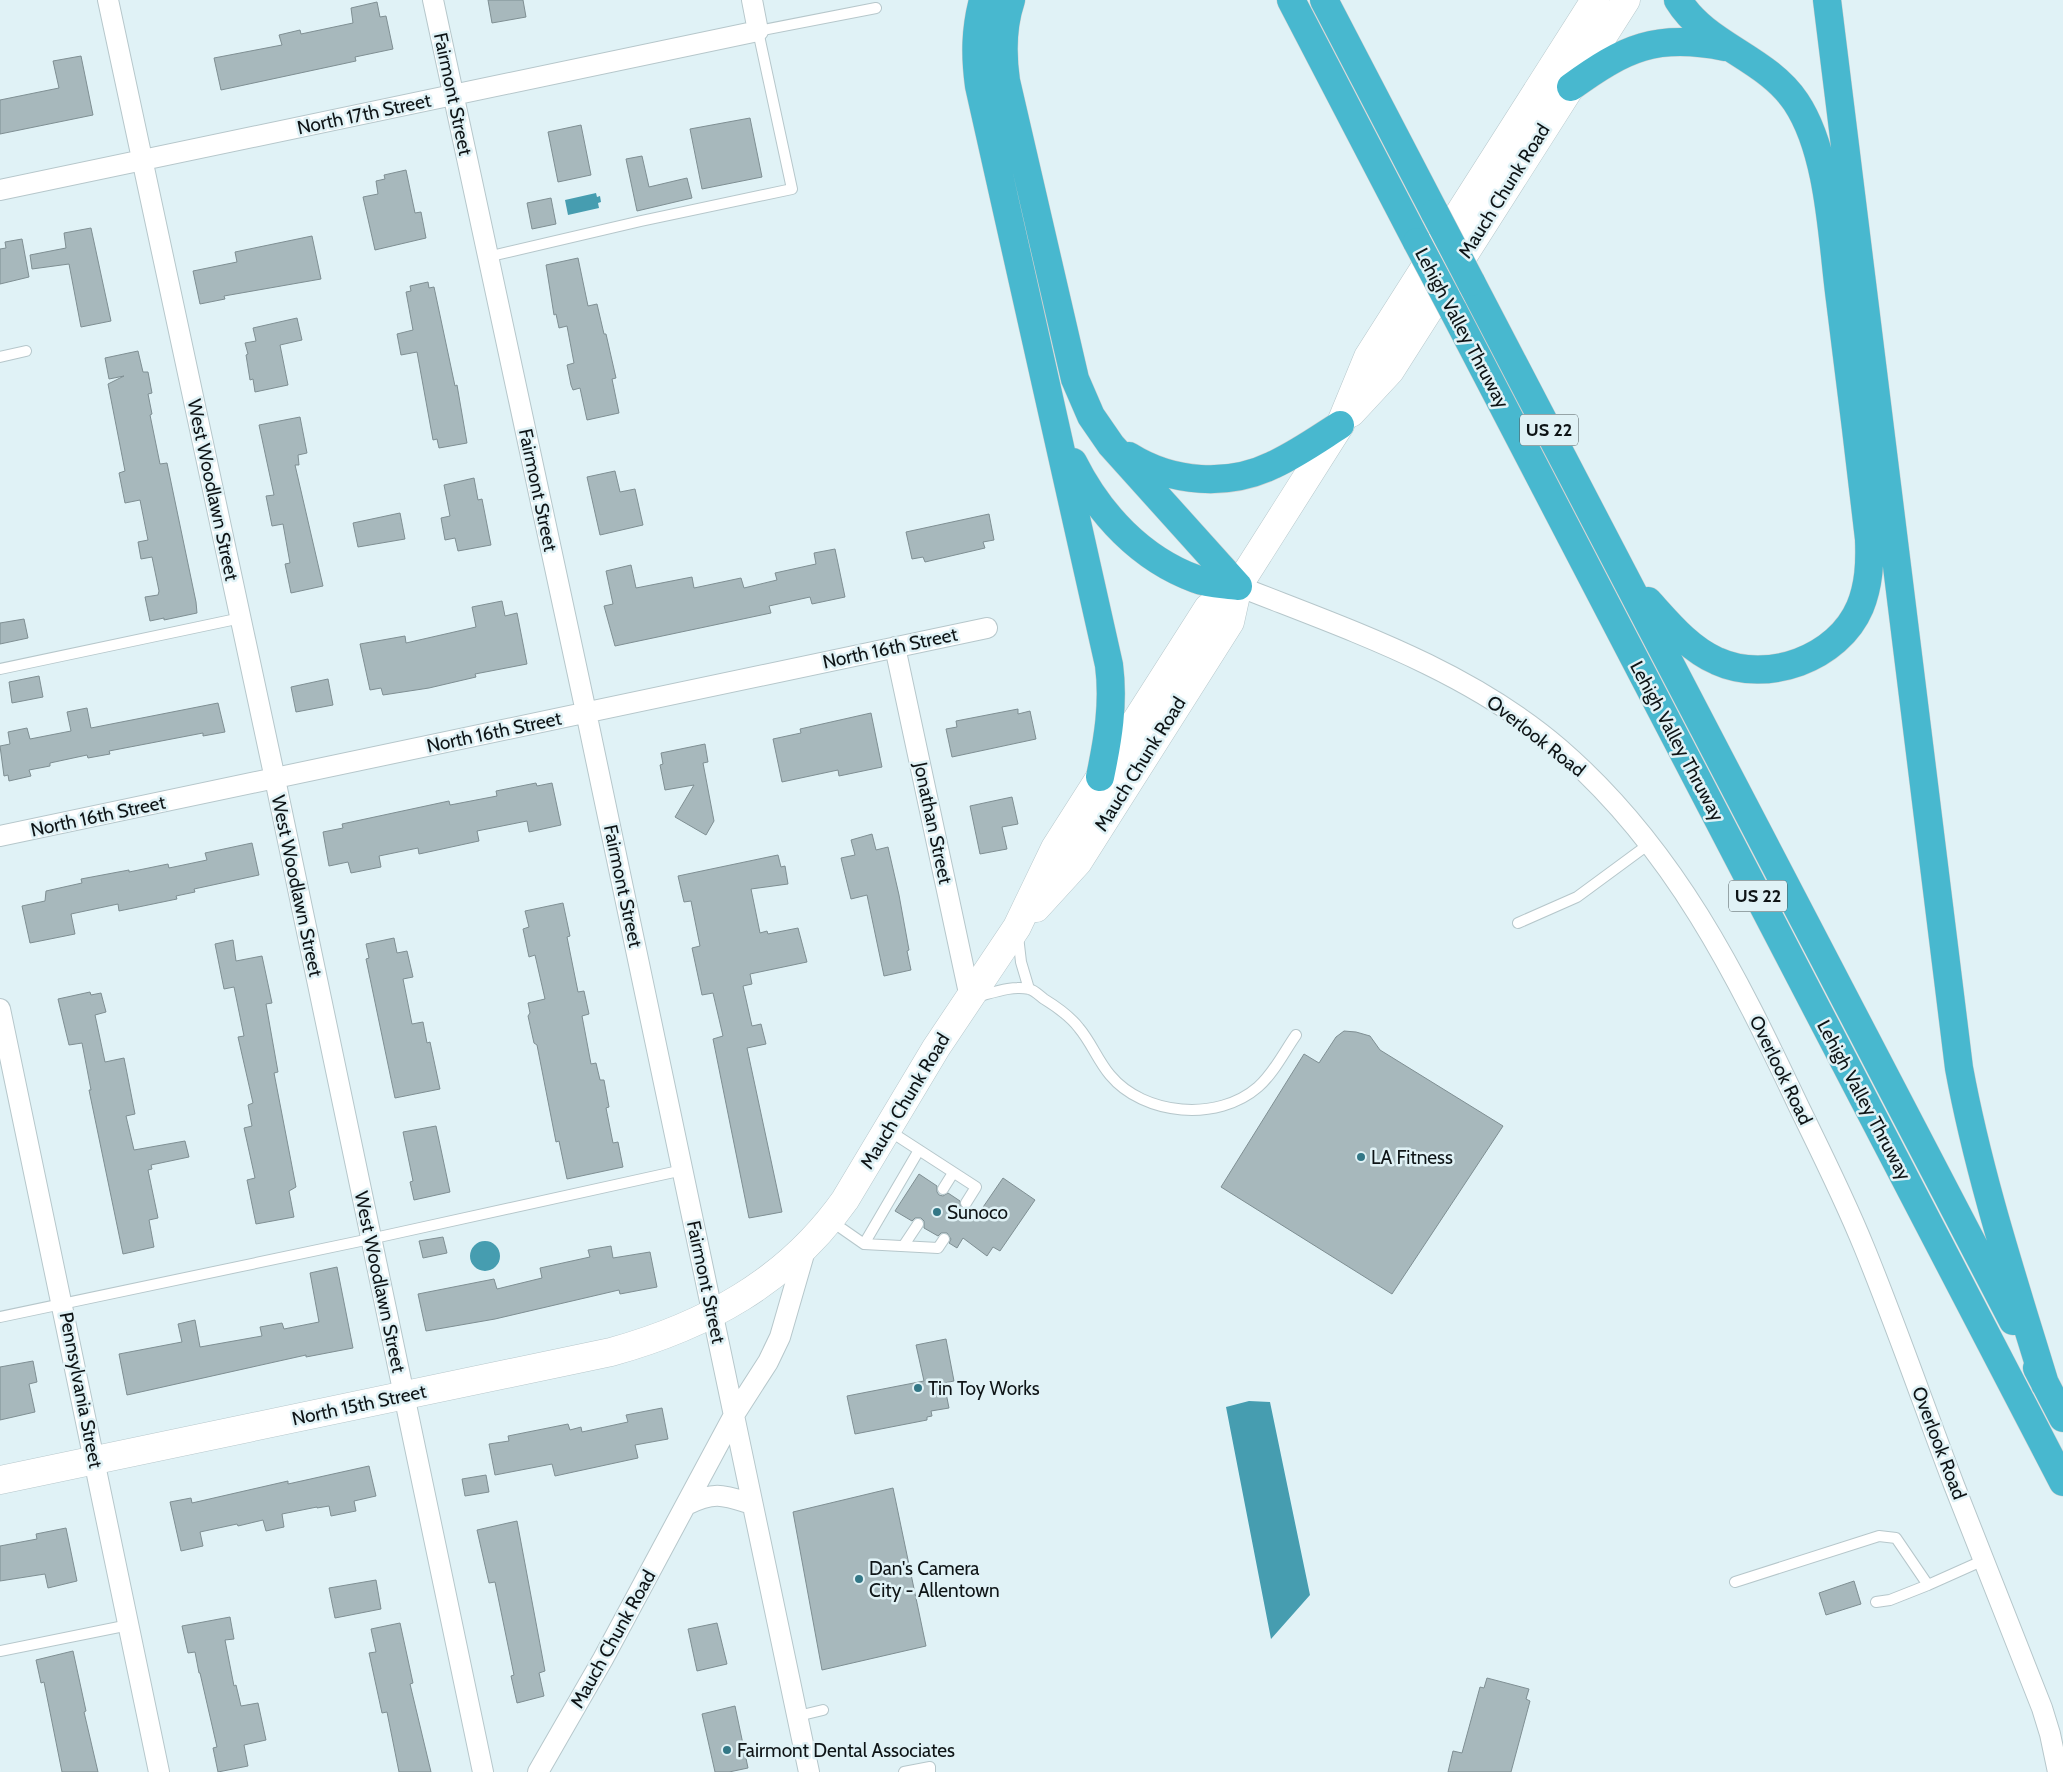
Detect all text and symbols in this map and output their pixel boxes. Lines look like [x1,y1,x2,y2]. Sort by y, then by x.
street label: Fairmont Street [429,30,477,158]
street label: North 17th Street [295,88,434,139]
street label: Mauch Chunk Road [1453,120,1555,262]
street label: Lehigh Valley Thruway [1410,244,1514,412]
street label: West Woodlawn Street [183,397,244,583]
road number: US 22 [1520,414,1578,446]
street label: Fairmont Street [514,426,562,554]
street label: North 16th Street [820,622,960,674]
street label: Lehigh Valley Thruway [1625,657,1729,825]
street label: Overlook Road [1482,690,1590,782]
street label: Mauch Chunk Road [1089,693,1191,835]
street label: North 16th Street [424,706,564,758]
street label: Jonathan Street [909,759,957,887]
street label: North 16th Street [28,790,168,842]
street label: West Woodlawn Street [267,793,328,979]
street label: Fairmont Street [599,822,647,950]
road number: US 22 [1729,880,1787,911]
street label: Overlook Road [1745,1012,1817,1128]
street label: Lehigh Valley Thruway [1812,1016,1916,1184]
street label: Mauch Chunk Road [855,1029,955,1173]
place label: LA Fitness [1371,1146,1453,1169]
marker: LA Fitness [1355,1151,1367,1163]
street label: West Woodlawn Street [350,1189,411,1375]
place label: Sunoco [947,1201,1008,1224]
marker: Sunoco [931,1206,943,1218]
street label: Fairmont Street [682,1218,730,1346]
street label: Pennsylvania Street [55,1310,108,1471]
place label: Tin Toy Works [928,1377,1040,1400]
street label: North 15th Street [290,1379,429,1430]
marker: Tin Toy Works [912,1382,924,1394]
street label: Overlook Road [1907,1383,1971,1503]
place label: Dan's Camera City - Allentown [869,1557,1000,1602]
street label: Mauch Chunk Road [566,1566,660,1712]
marker: Dan's Camera City - Allentown [853,1573,865,1585]
place label: Fairmont Dental Associates [737,1739,955,1762]
marker: Fairmont Dental Associates [721,1744,733,1756]

